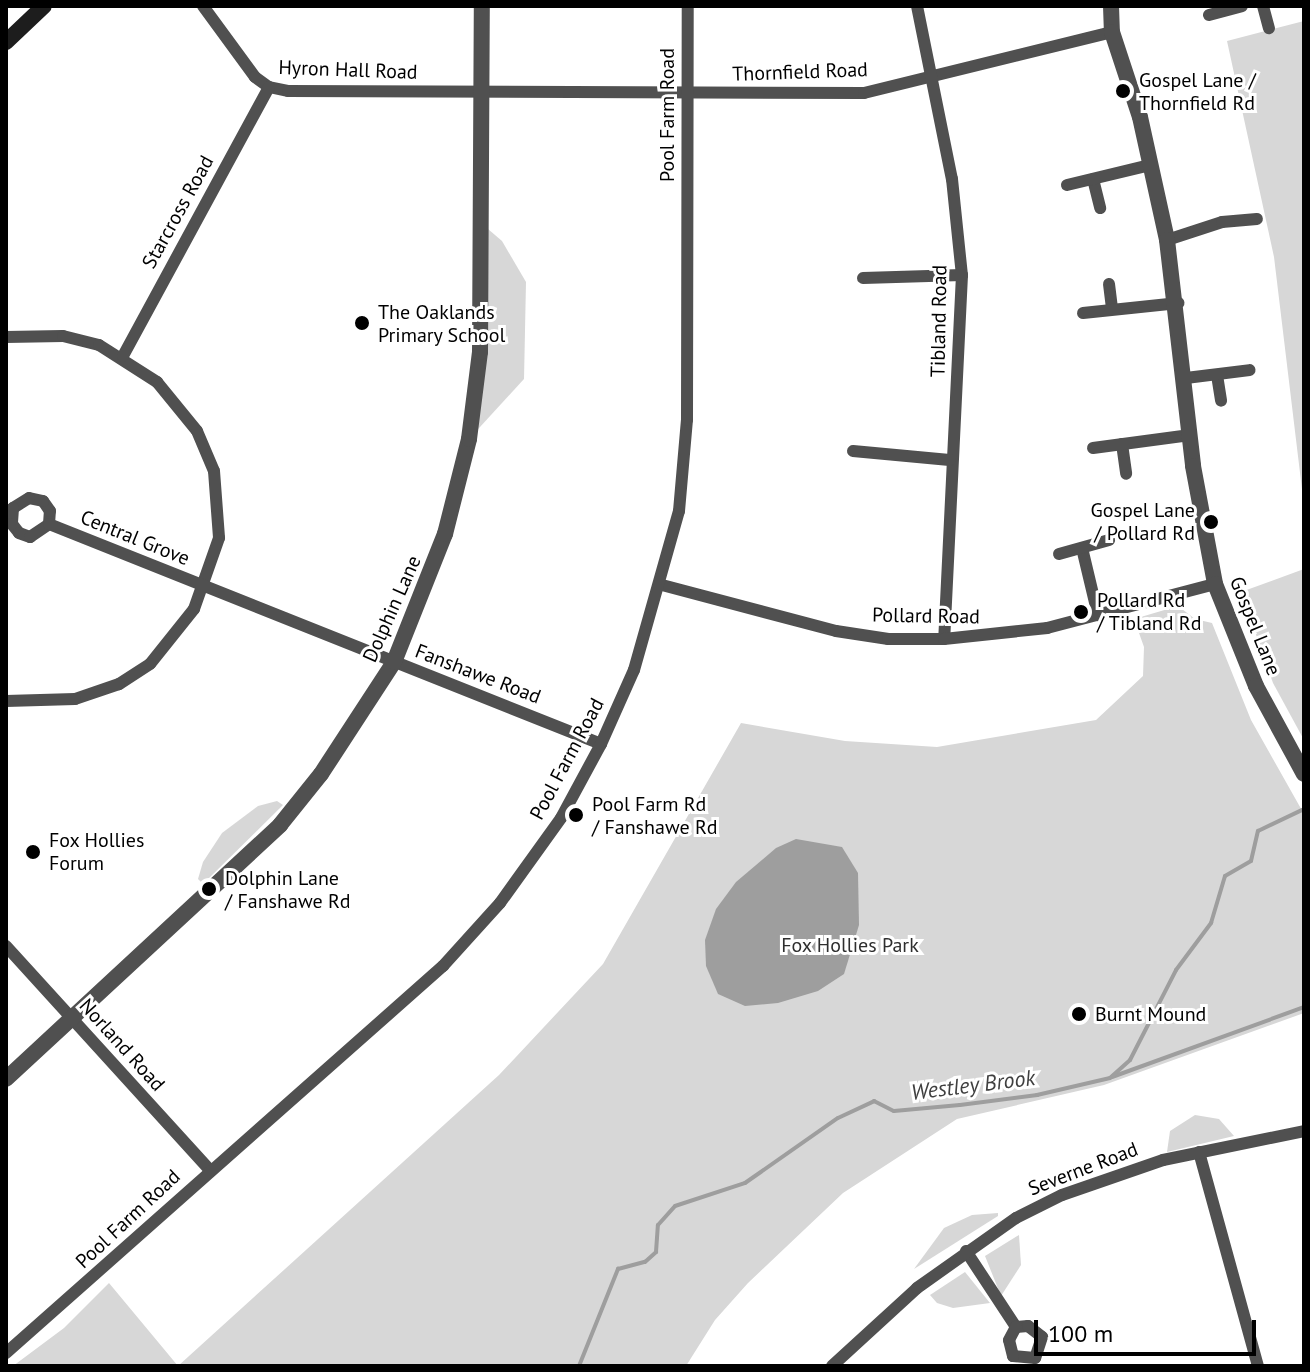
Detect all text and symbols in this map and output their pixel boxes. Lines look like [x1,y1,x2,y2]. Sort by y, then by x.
street label: Pool Farm Road [655,48,679,182]
street label: Hyron Hall Road [278,56,418,84]
street label: Thornfield Road [732,58,868,86]
place label: Gospel Lane / Thornfield Rd [1139,68,1256,115]
marker: Gospel Lane / Thornfield Rd [1114,82,1132,100]
street label: Starcross Road [137,151,219,273]
street label: Tibland Road [926,265,952,377]
place label: The Oaklands Primary School [378,300,506,347]
marker: The Oaklands Primary School [353,314,371,332]
place label: Gospel Lane / Pollard Rd [1091,498,1195,545]
street label: Central Grove [77,505,193,571]
marker: Gospel Lane / Pollard Rd [1202,513,1220,531]
street label: Dolphin Lane [358,552,426,666]
street label: Gospel Lane [1224,573,1286,679]
place label: Pollard Rd / Tibland Rd [1097,588,1202,635]
street label: Pollard Road [872,603,980,629]
marker: Pollard Rd / Tibland Rd [1072,603,1090,621]
street label: Fanshawe Road [412,639,544,709]
street label: Pool Farm Road [525,694,609,824]
place label: Pool Farm Rd / Fanshawe Rd [592,792,718,839]
marker: Pool Farm Rd / Fanshawe Rd [567,806,585,824]
place label: Fox Hollies Forum [49,828,145,875]
marker: Fox Hollies Forum [24,843,42,861]
place label: Dolphin Lane / Fanshawe Rd [225,866,351,913]
marker: Dolphin Lane / Fanshawe Rd [200,880,218,898]
park label: Fox Hollies Park [781,933,919,957]
street label: Norland Road [74,994,170,1096]
place label: Burnt Mound [1095,1002,1206,1026]
marker: Burnt Mound [1070,1005,1088,1023]
water label: Westley Brook [909,1064,1037,1106]
street label: Severne Road [1025,1137,1141,1201]
street label: Pool Farm Road [71,1165,185,1273]
scale bar [1038,1304,1260,1354]
text: 100 m [1048,1318,1113,1349]

